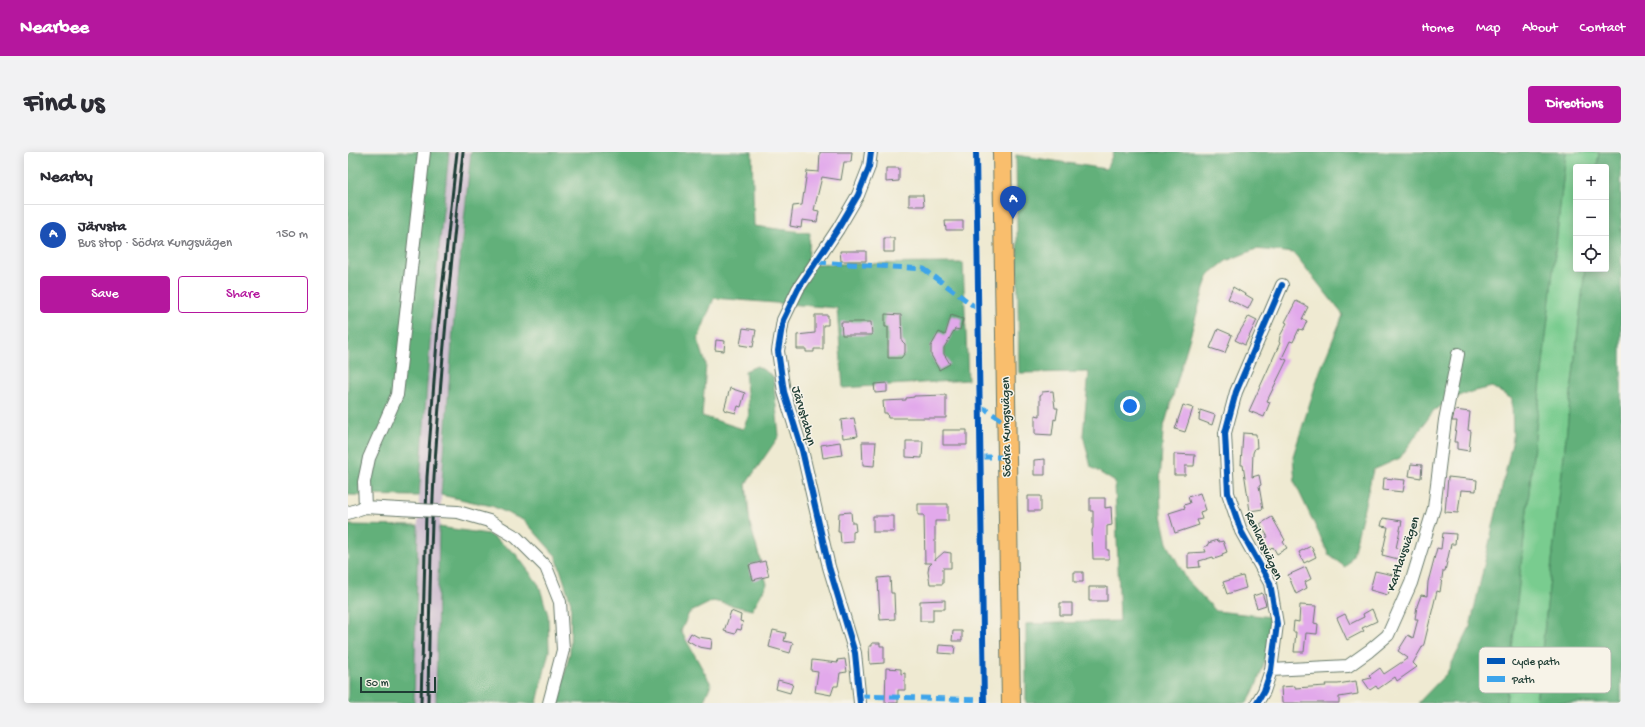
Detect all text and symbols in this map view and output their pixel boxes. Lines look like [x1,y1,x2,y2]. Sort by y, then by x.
text: Nearbee [20,17,89,40]
text: Home [1422,20,1454,37]
text: Map [1476,20,1500,37]
text: About [1522,20,1558,37]
text: Contact [1580,20,1625,37]
button: Directions [1528,86,1621,123]
text: Find us [24,88,104,121]
map controls [1573,164,1609,272]
button: + [1573,164,1609,200]
text: Nearby [40,168,93,188]
pin: A [1000,186,1026,219]
button: − [1573,200,1609,236]
text: Järvsta [78,218,126,236]
text: A [49,227,57,242]
text: 150 m [276,227,308,242]
text: Bus stop · Södra Kungsvägen [78,236,232,251]
button: locate [1573,236,1609,272]
button: Save [40,276,170,313]
button: Share [178,276,308,313]
street label: Södra Kungsvägen [999,376,1015,477]
street label: Järvstabyn [787,385,819,448]
your location [1120,396,1140,416]
street label: Renlavsvägen [1241,510,1286,583]
street label: Kartlavsvägen [1384,514,1424,593]
legend [1479,647,1611,693]
text: Cycle path [1512,657,1560,669]
scale bar [360,675,436,694]
text: Path [1511,675,1535,687]
text: 50 m [366,678,388,690]

